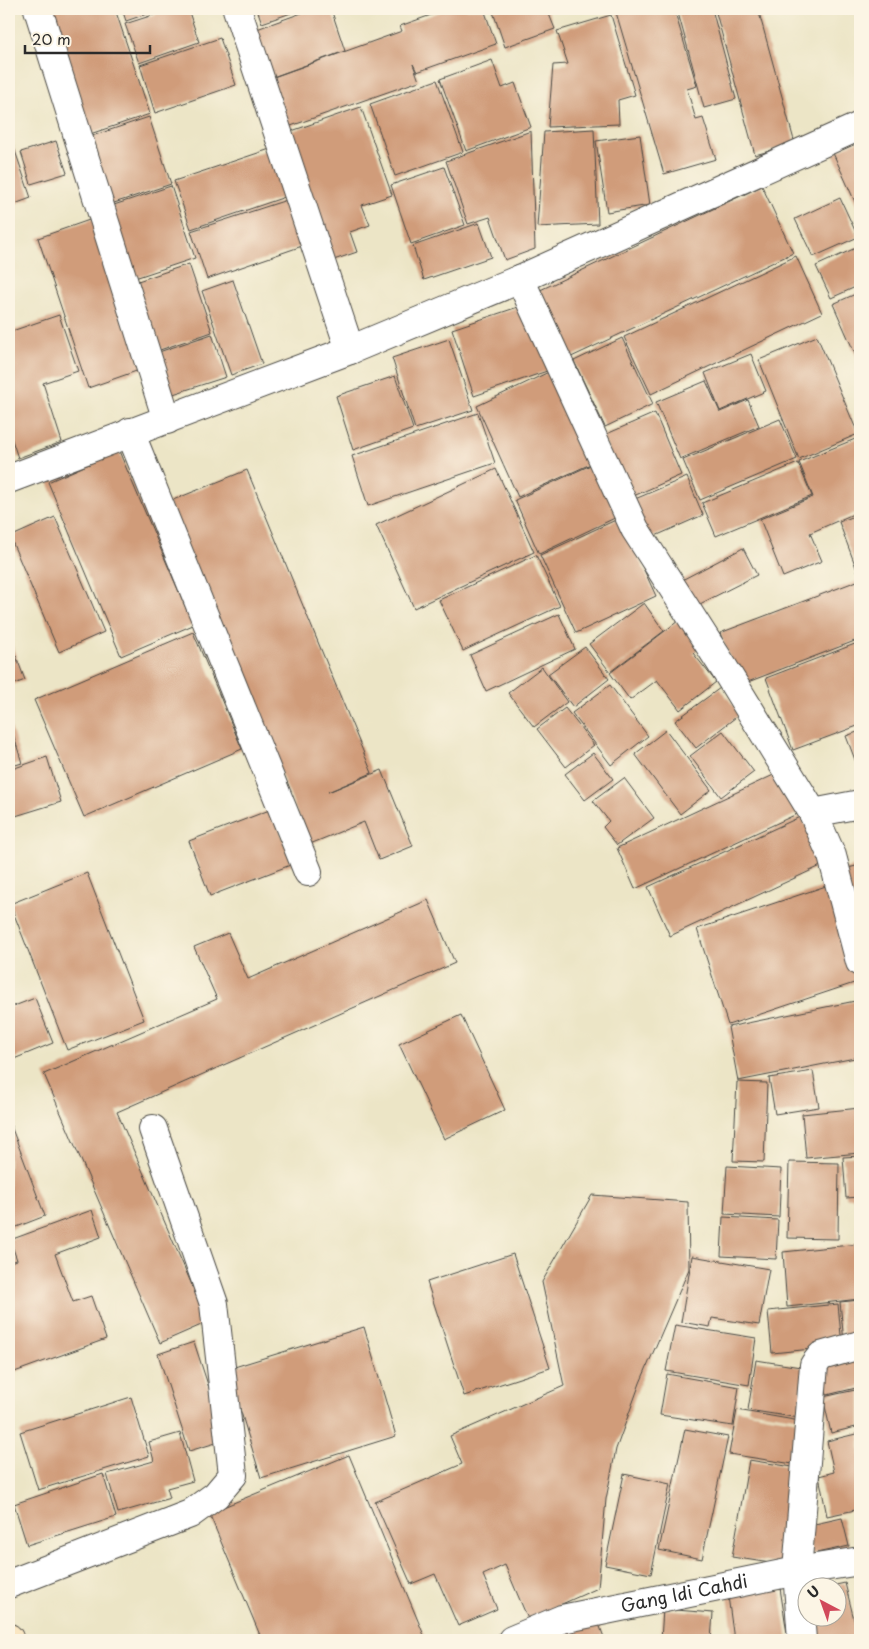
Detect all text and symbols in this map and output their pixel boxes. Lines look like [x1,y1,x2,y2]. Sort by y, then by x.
scale bar [25,22,150,54]
text: 20 m [32,27,71,50]
street label: Gang Idi Cahdi [618,1566,750,1619]
north arrow [796,1576,846,1626]
text: U [802,1580,824,1603]

